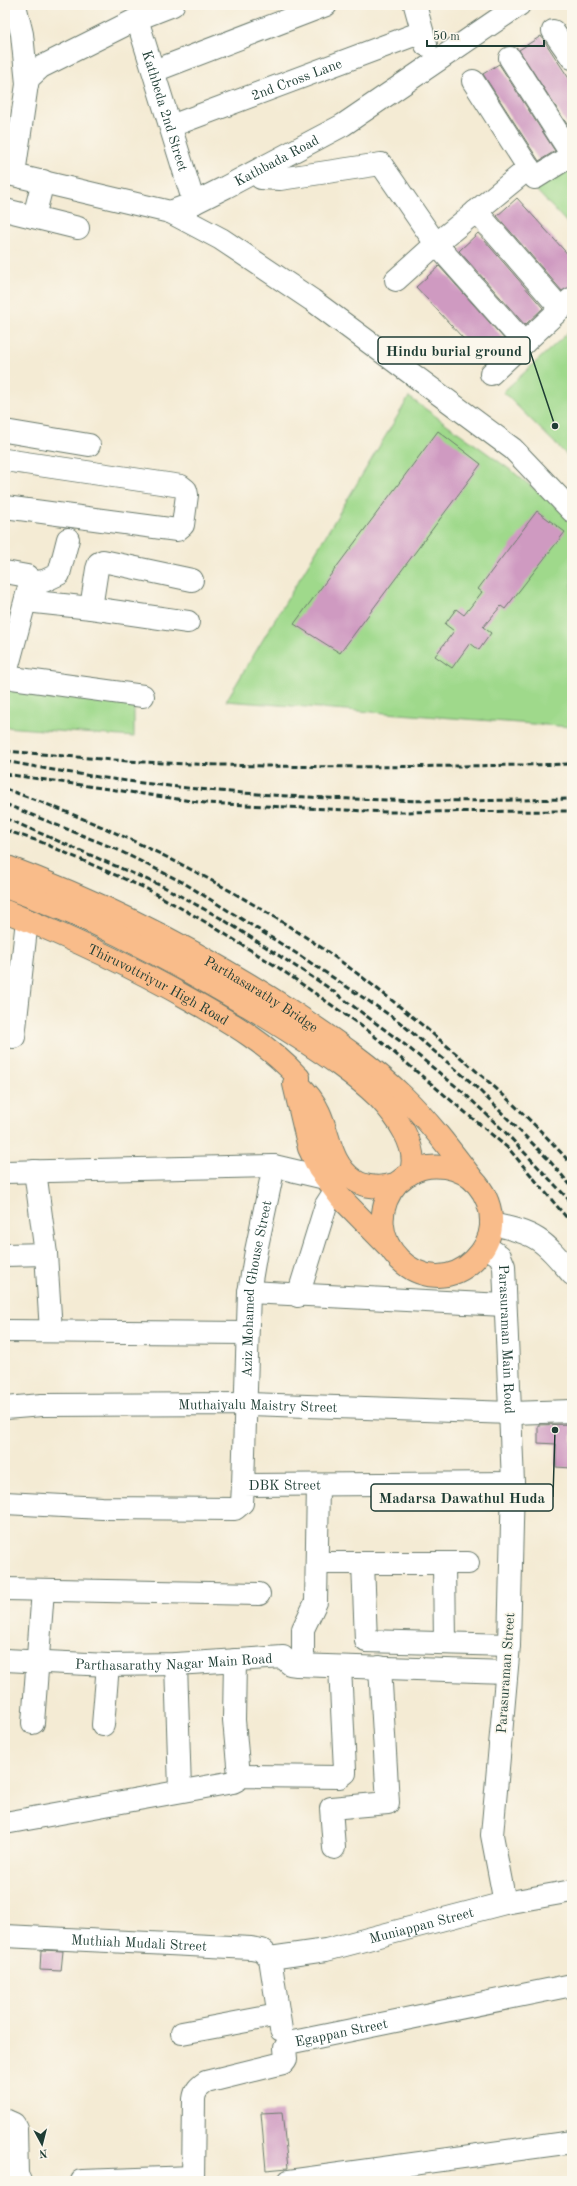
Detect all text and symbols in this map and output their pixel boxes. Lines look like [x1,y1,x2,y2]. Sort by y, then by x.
scale bar [427,22,544,48]
text: 50 m [433,30,460,43]
street label: Kathbeda 2nd Street [139,49,190,173]
street label: 2nd Cross Lane [250,57,344,103]
street label: Kathbada Road [232,133,321,189]
callout: Hindu burial ground [378,337,530,364]
text: Hindu burial ground [386,345,522,360]
street label: Thiruvottriyur High Road [85,942,231,1028]
street label: Parthasarathy Bridge [202,954,320,1035]
street label: Aziz Mohamed Ghouse Street [240,1199,275,1378]
street label: Parasuraman Main Road [496,1264,516,1414]
street label: Muthaiyalu Maistry Street [178,1398,338,1415]
street label: DBK Street [248,1478,321,1493]
callout: Madarsa Dawathul Huda [371,1484,553,1511]
text: Madarsa Dawathul Huda [379,1492,546,1507]
street label: Parasuraman Street [495,1612,517,1734]
street label: Parthasarathy Nagar Main Road [75,1652,273,1673]
street label: Muniappan Street [368,1906,475,1946]
street label: Muthiah Mudali Street [70,1933,207,1954]
street label: Egappan Street [294,2017,389,2049]
north arrow [22,2124,62,2164]
text: N [38,2146,48,2158]

